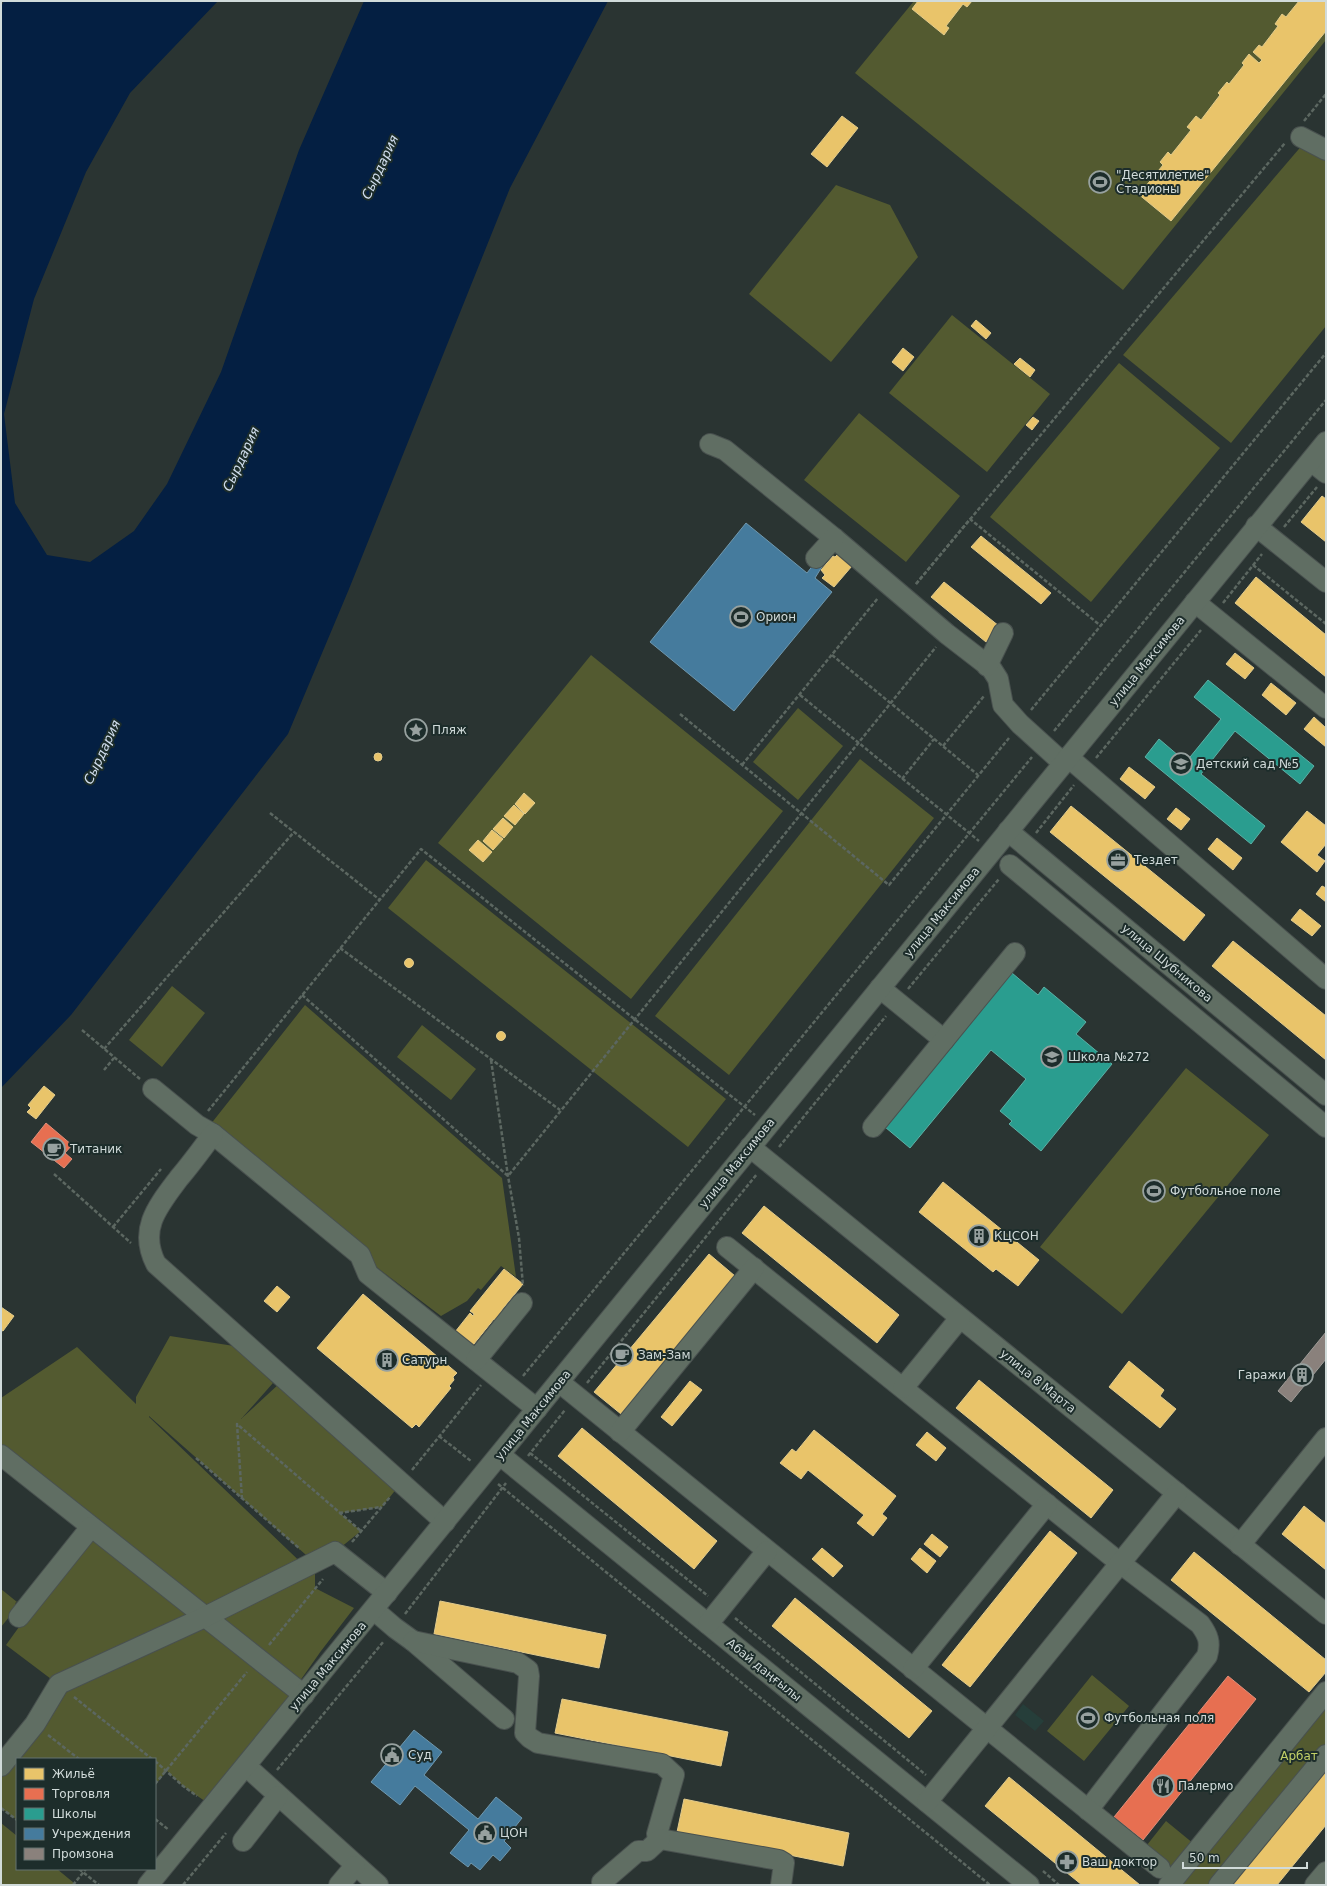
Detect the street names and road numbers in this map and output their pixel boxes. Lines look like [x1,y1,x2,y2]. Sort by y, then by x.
street label: улица Максимова [1106,613,1188,709]
street label: улица Максимова [901,864,983,960]
street label: улица Шубникова [1119,921,1215,1005]
street label: улица Максимова [696,1115,778,1211]
street label: улица 8 Марта [997,1346,1079,1416]
street label: улица Максимова [492,1367,574,1463]
street label: улица Максимова [287,1619,369,1713]
street label: Абай даңғылы [724,1636,804,1704]

